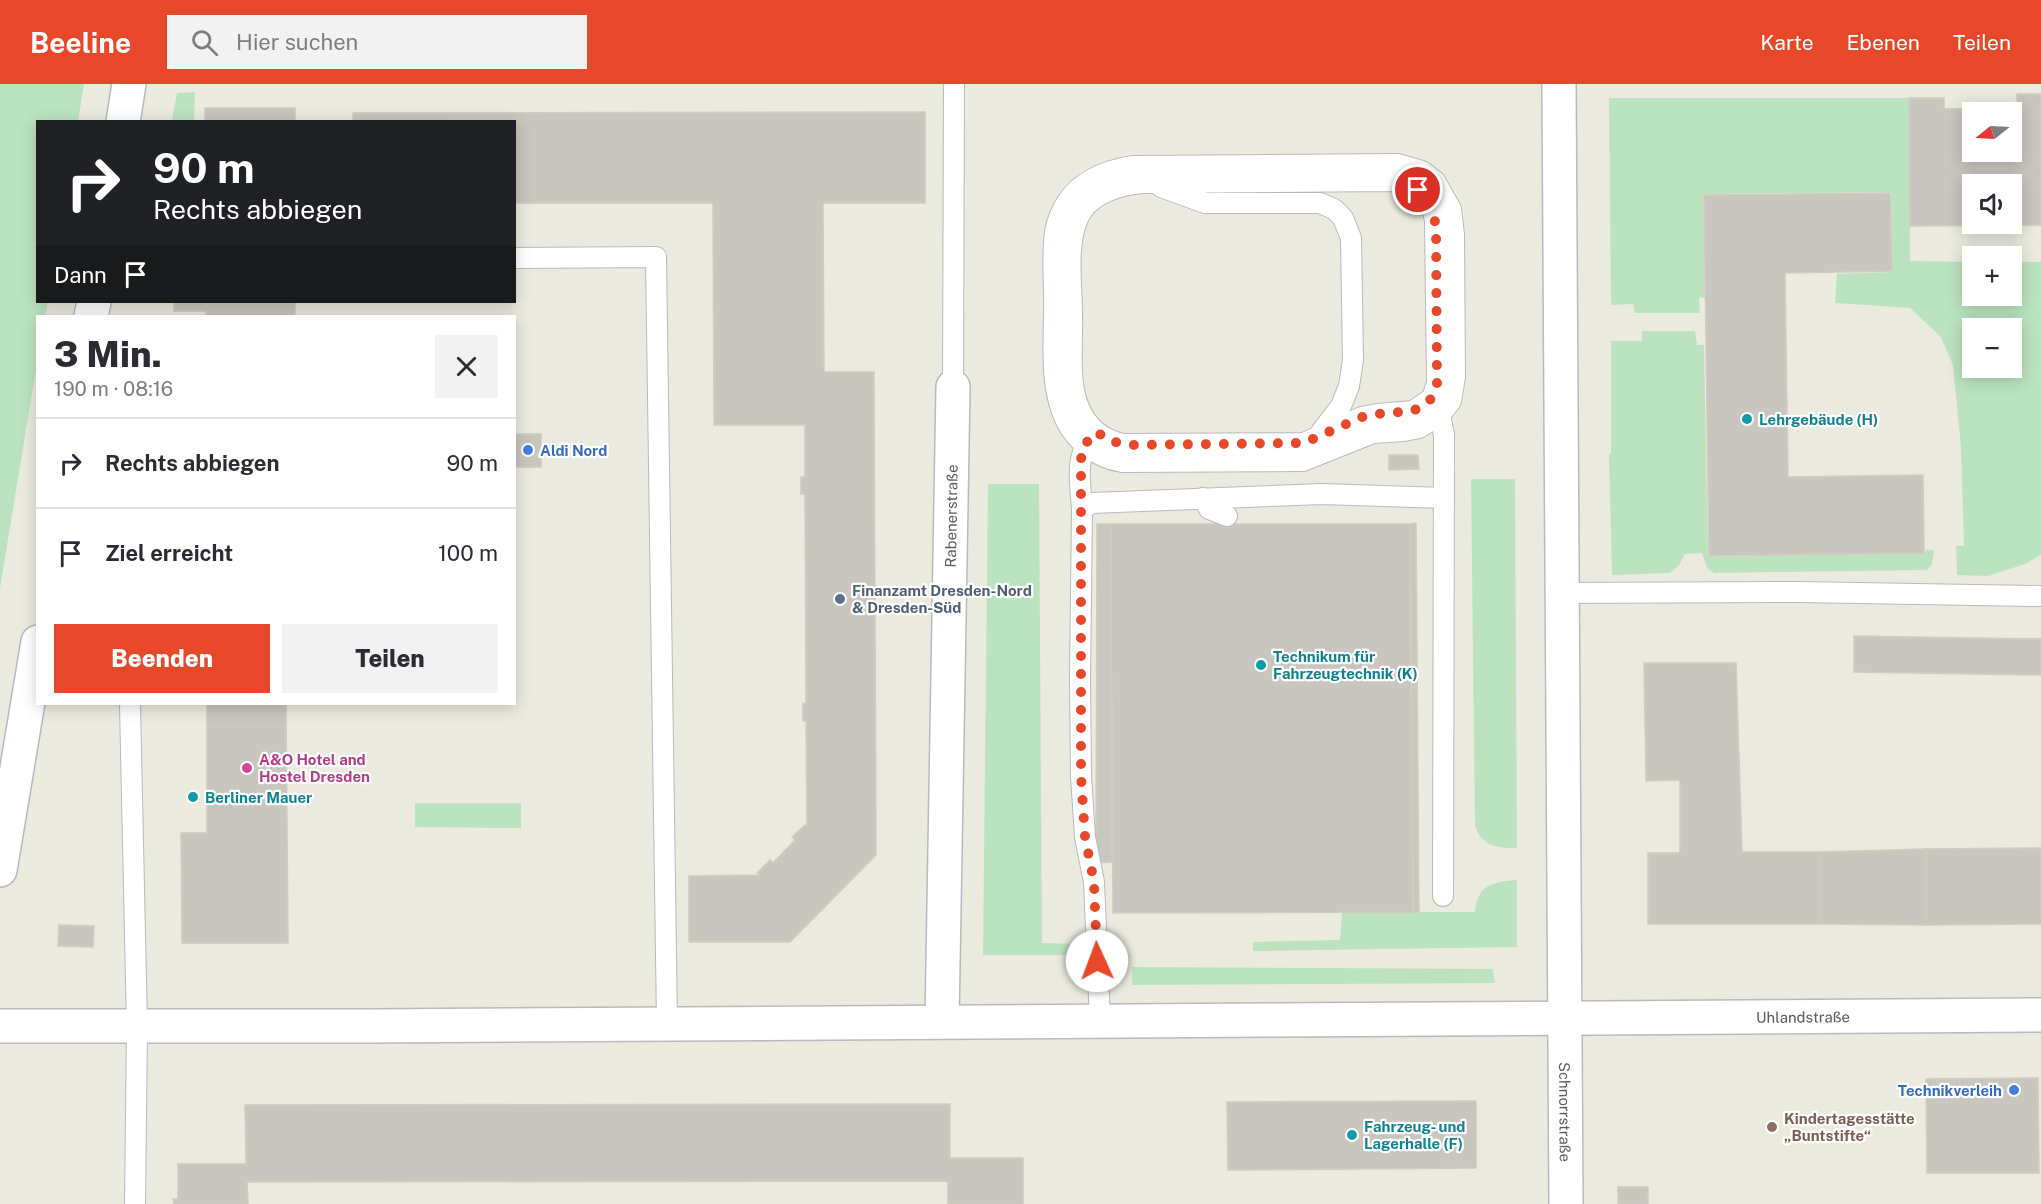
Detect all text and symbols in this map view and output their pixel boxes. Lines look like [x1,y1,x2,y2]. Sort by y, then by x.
search box [167,15,587,69]
text: Beeline [30,26,131,59]
icon: search [188,26,221,59]
text: Hier suchen [236,29,358,55]
text: Karte [1760,30,1814,55]
text: Ebenen [1847,30,1920,55]
text: Teilen [1953,30,2011,55]
north arrow [1962,102,2022,162]
map controls [1962,102,2022,378]
text: 90 m [153,143,255,192]
icon: right [54,144,132,222]
pin [1392,164,1443,215]
icon: arrive [1401,173,1434,206]
button: sound [1962,174,2022,234]
text: Rechts abbiegen [153,193,362,225]
button: + [1962,246,2022,306]
icon: arrive [119,258,152,291]
text: Dann [54,262,107,288]
button: − [1962,318,2022,378]
text: 3 Min. [54,333,162,375]
button: close [435,335,498,398]
text: 190 m · 08:16 [54,377,173,401]
place label: Lehrgebäude (H) [1759,411,1878,428]
marker: Lehrgebäude (H) [1740,412,1754,426]
place label: Aldi Nord [540,442,607,459]
marker: Aldi Nord [521,443,535,457]
icon: right [54,447,87,480]
text: Rechts abbiegen [105,450,280,476]
text: 90 m [447,450,498,476]
street label: Rabenerstraße [941,464,960,568]
icon: arrive [54,537,87,570]
text: Ziel erreicht [105,540,233,566]
text: 100 m [438,540,498,566]
place label: Finanzamt Dresden-Nord & Dresden-Süd [852,582,1032,616]
marker: Finanzamt Dresden-Nord & Dresden-Süd [833,592,847,606]
button: Beenden [54,624,270,693]
button: Teilen [282,624,498,693]
place label: Technikum für Fahrzeugtechnik (K) [1273,648,1418,682]
marker: Technikum für Fahrzeugtechnik (K) [1254,658,1268,672]
place label: A&O Hotel and Hostel Dresden [259,751,370,785]
marker: A&O Hotel and Hostel Dresden [240,761,254,775]
place label: Berliner Mauer [205,789,312,806]
marker: Berliner Mauer [186,790,200,804]
position arrow [1065,929,1129,993]
street label: Uhlandstraße [1756,1008,1850,1025]
street label: Schnorrstraße [1557,1062,1574,1162]
place label: Technikverleih [1898,1082,2002,1099]
marker: Technikverleih [2007,1083,2021,1097]
place label: Kindertagesstätte „Buntstifte“ [1784,1110,1915,1144]
place label: Fahrzeug- und Lagerhalle (F) [1364,1118,1466,1152]
marker: Kindertagesstätte „Buntstifte“ [1765,1120,1779,1134]
marker: Fahrzeug- und Lagerhalle (F) [1345,1128,1359,1142]

